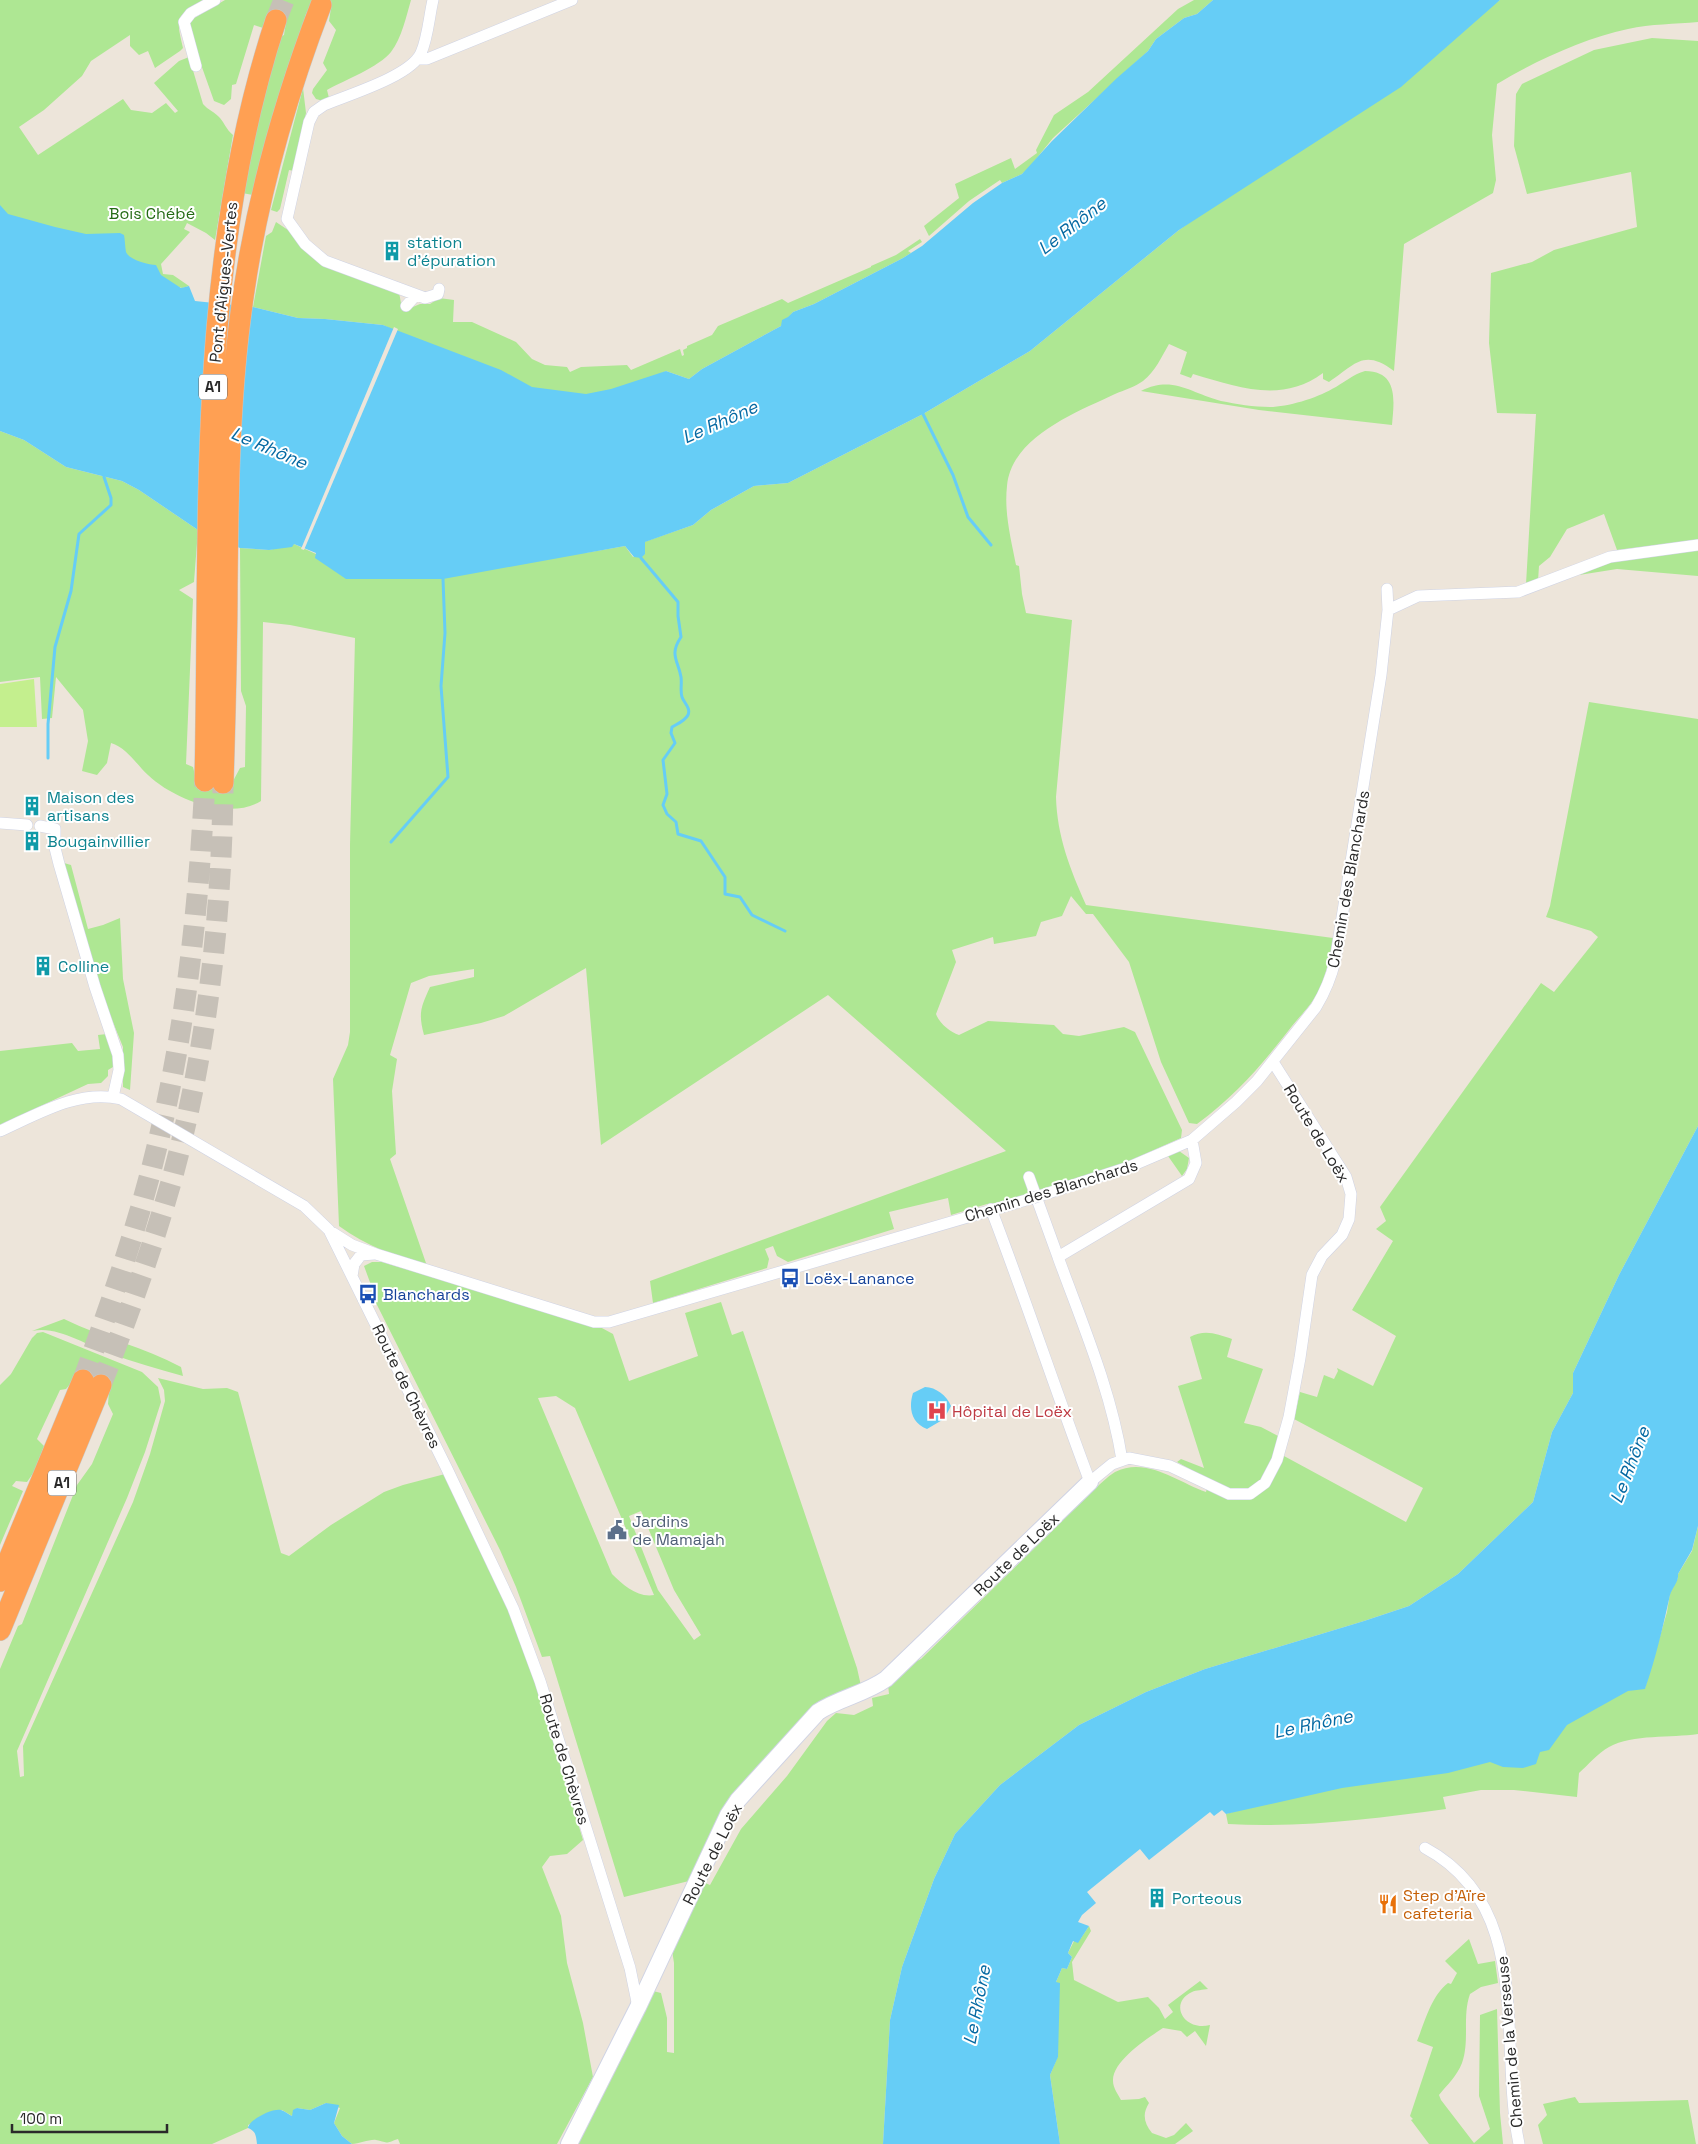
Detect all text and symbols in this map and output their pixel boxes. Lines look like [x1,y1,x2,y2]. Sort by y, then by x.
water label: Le Rhône [1033,191,1111,259]
street label: Pont d'Aigues-Vertes [205,201,242,363]
park label: Bois Chébé [109,203,195,224]
place label: station d'épuration [407,232,496,271]
building icon: station d'épuration [381,240,403,262]
road number: A1 [199,374,227,400]
water label: Le Rhône [678,394,762,448]
water label: Le Rhône [228,421,312,474]
place label: Maison des artisans [47,787,134,826]
street label: Chemin des Blanchards [1323,789,1374,970]
building icon: Maison des artisans [21,795,43,817]
building icon: Bougainvillier [21,830,43,852]
place label: Bougainvillier [47,831,150,852]
building icon: Colline [32,955,54,977]
place label: Colline [58,956,109,977]
street label: Route de Loëx [1279,1080,1354,1186]
street label: Chemin des Blanchards [962,1154,1140,1227]
bus stop icon: Loëx-Lanance [779,1267,801,1289]
place label: Loëx-Lanance [805,1268,914,1289]
bus stop icon: Blanchards [357,1283,379,1305]
place label: Blanchards [383,1284,470,1305]
street label: Route de Chèvres [367,1321,446,1452]
hospital icon: Hôpital de Loëx [926,1400,948,1422]
place label: Hôpital de Loëx [952,1401,1072,1422]
water label: Le Rhône [1604,1422,1655,1506]
road number: A1 [48,1470,76,1496]
street label: Route de Loëx [969,1508,1064,1601]
place label: Jardins de Mamajah [632,1511,725,1550]
public building icon: Jardins de Mamajah [606,1519,628,1541]
street label: Route de Chèvres [535,1691,594,1827]
water label: Le Rhône [1271,1704,1356,1743]
street label: Route de Loëx [678,1800,747,1909]
place label: Step d'Aïre cafeteria [1403,1885,1486,1924]
building icon: Porteous [1146,1887,1168,1909]
place label: Porteous [1172,1888,1242,1909]
restaurant icon: Step d'Aïre cafeteria [1377,1893,1399,1915]
street label: Chemin de la Verseuse [1492,1955,1527,2129]
water label: Le Rhône [958,1962,996,2046]
scale bar [12,2102,168,2134]
text: 100 m [20,2109,62,2128]

